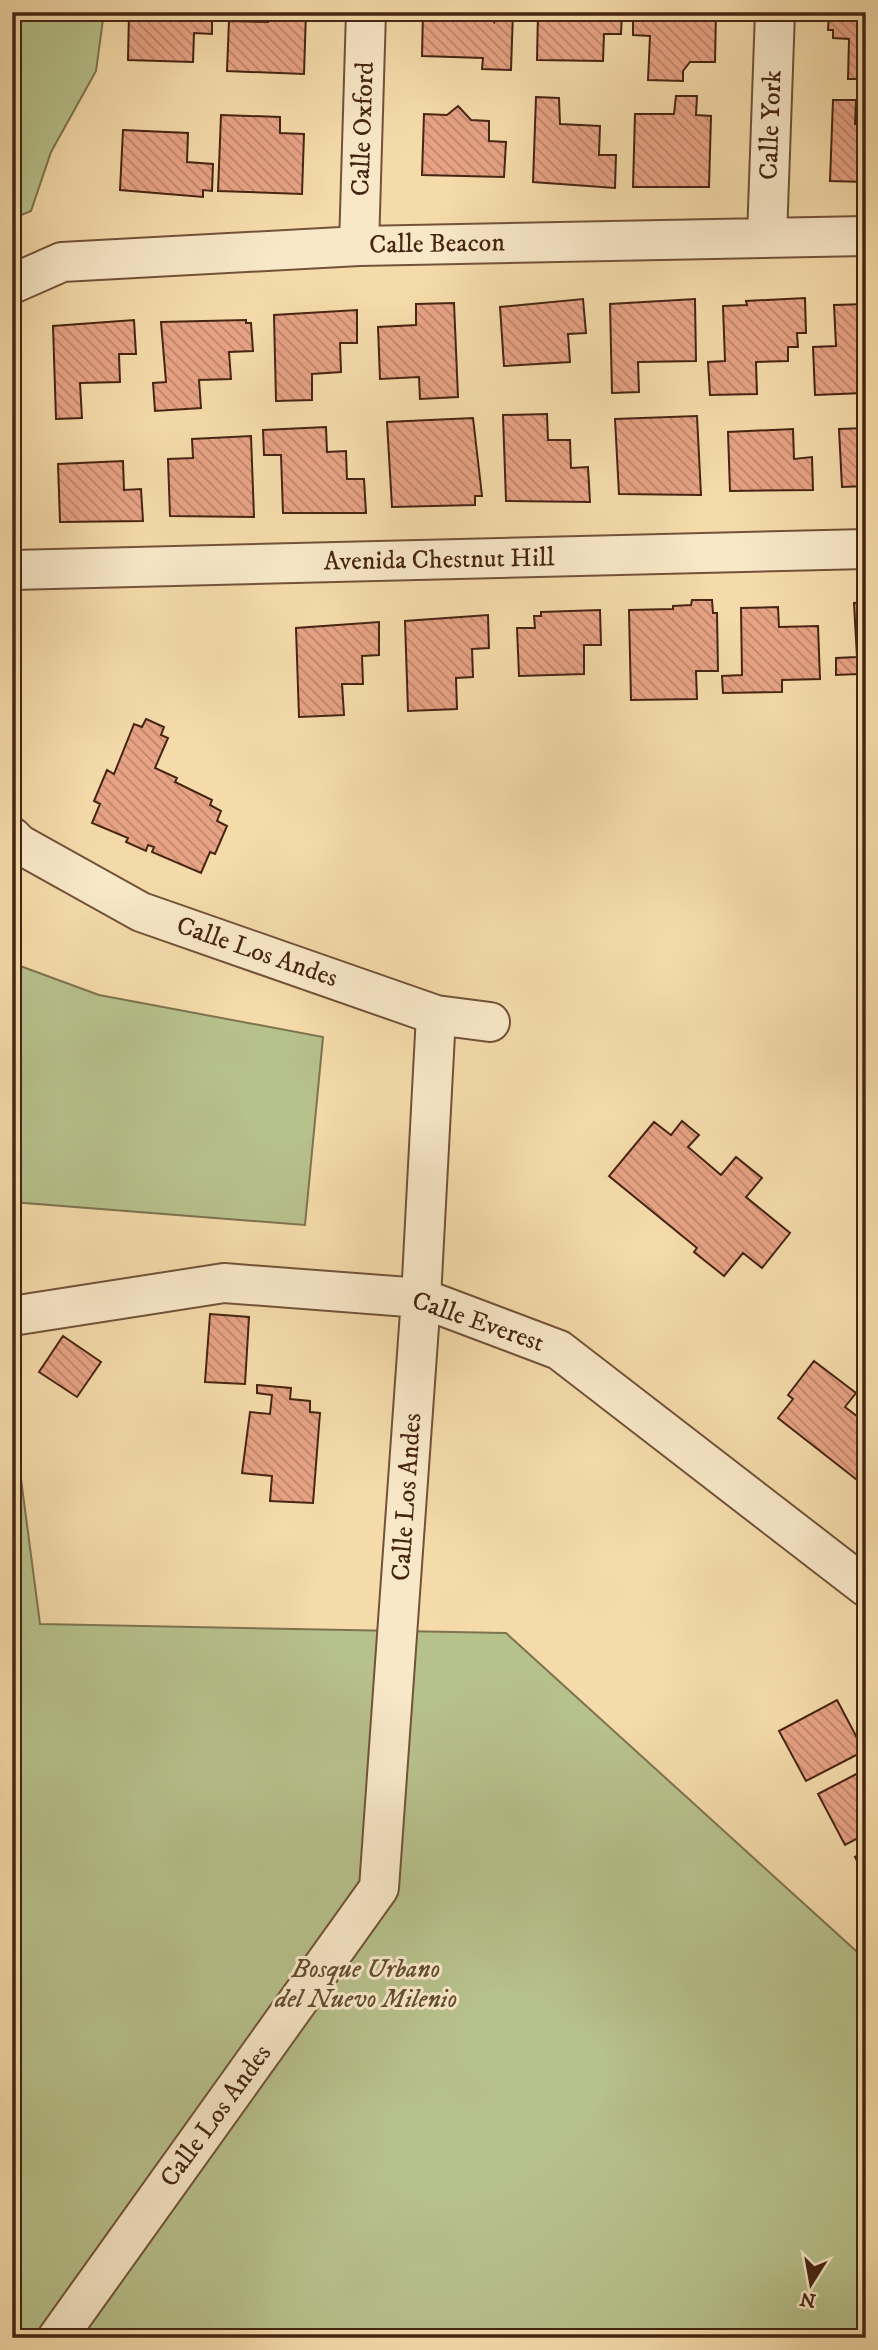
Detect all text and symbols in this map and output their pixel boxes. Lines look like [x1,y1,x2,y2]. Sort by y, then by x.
street label: Calle Oxford [344,61,382,197]
street label: Calle York [753,69,789,181]
street label: Calle Beacon [369,226,506,262]
street label: Avenida Chestnut Hill [323,541,555,579]
street label: Calle Los Andes [172,909,342,995]
street label: Calle Everest [408,1284,548,1360]
street label: Calle Los Andes [385,1412,429,1582]
park label: Bosque Urbano del Nuevo Milenio [274,1953,457,2016]
street label: Calle Los Andes [153,2038,279,2194]
north arrow [776,2248,846,2318]
text: N [798,2286,818,2312]

